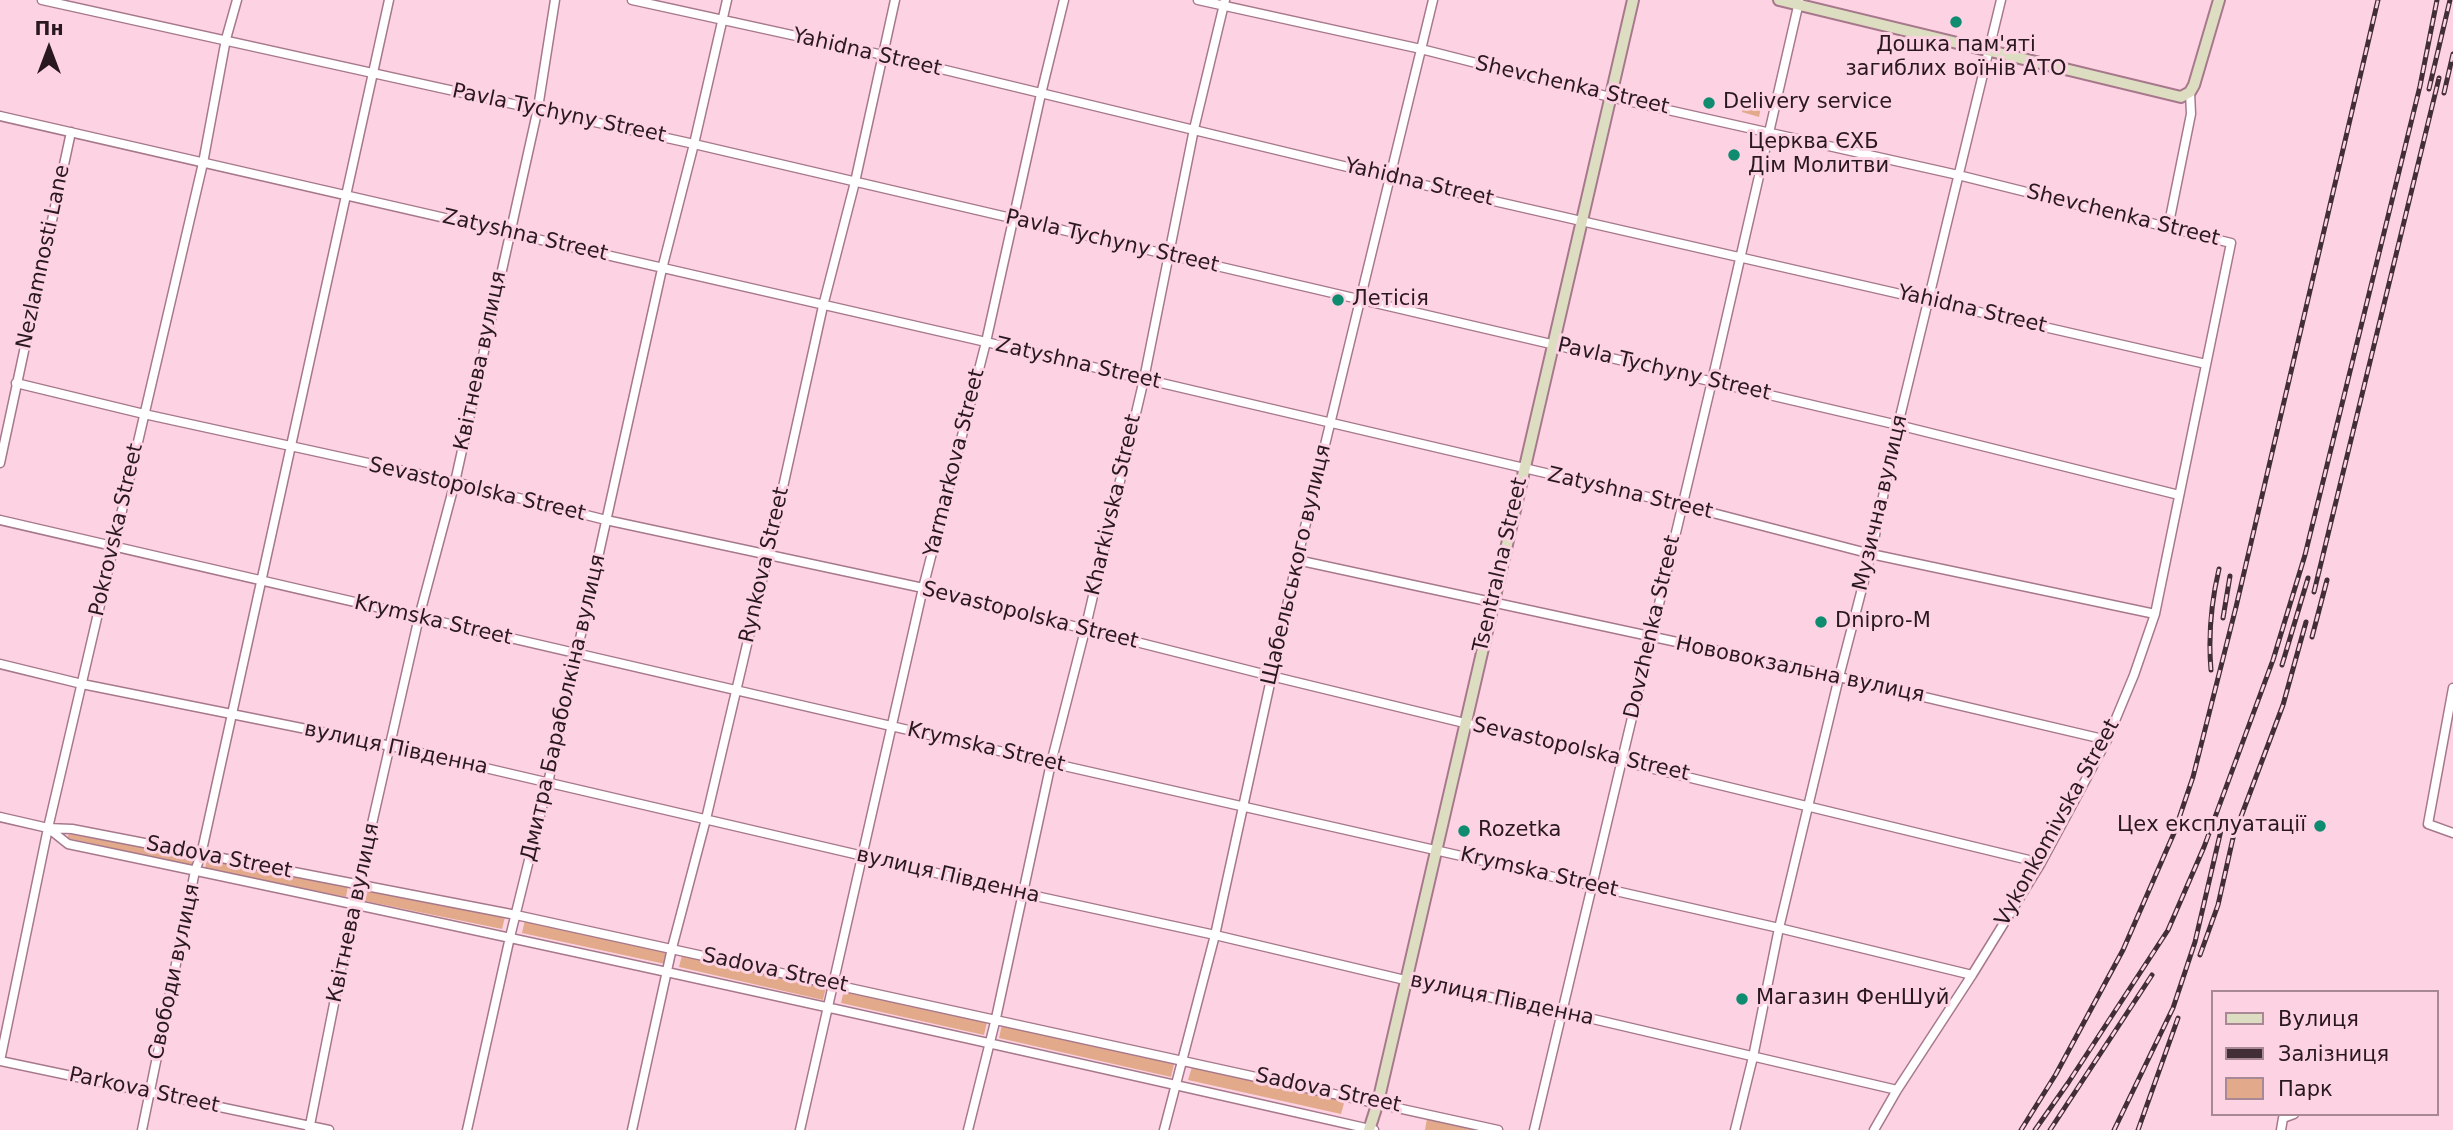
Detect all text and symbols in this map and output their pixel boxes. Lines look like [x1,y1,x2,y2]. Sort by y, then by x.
north arrow [14,14,84,84]
marker: Дошка пам'яті загиблих воїнів АТО [1948,14,1964,30]
text: Пн [34,17,64,39]
street label: Yahidna Street [790,24,944,82]
place label: Дошка пам'яті загиблих воїнів АТО [1845,33,2067,83]
street label: Shevchenka Street [1473,51,1671,121]
street label: Pavla Tychyny Street [450,79,668,149]
place label: Delivery service [1723,90,1892,116]
marker: Delivery service [1701,95,1717,111]
place label: Церква ЄХБ Дім Молитви [1748,130,1889,180]
marker: Церква ЄХБ Дім Молитви [1726,147,1742,163]
street label: Yahidna Street [1342,154,1496,212]
street label: Nezlamnosti Lane [12,163,76,351]
street label: Shevchenka Street [2024,180,2222,252]
street label: Zatyshna Street [440,205,610,267]
street label: Pavla Tychyny Street [1003,205,1221,279]
street label: Квітнева вулиця [450,269,512,453]
street label: Yahidna Street [1895,281,2049,339]
place label: Летісія [1352,287,1429,313]
marker: Летісія [1330,292,1346,308]
street label: Zatyshna Street [993,333,1163,395]
street label: Pavla Tychyny Street [1555,333,1773,407]
street label: Yarmarkova Street [919,366,991,560]
street label: Kharkivska Street [1081,412,1147,598]
street label: Музична вулиця [1848,413,1914,593]
street label: Pokrovska Street [85,441,149,619]
street label: Щабельського вулиця [1257,442,1337,688]
street label: Sevastopolska Street [366,453,588,527]
street label: Zatyshna Street [1545,463,1715,525]
street label: Tsentralna Street [1469,475,1533,655]
street label: Rynkova Street [735,485,795,645]
street label: Dovzhenka Street [1620,533,1686,721]
street label: Дмитра Бараболкіна вулиця [516,552,612,864]
street label: Sevastopolska Street [919,577,1141,655]
street label: Krymska Street [352,591,514,651]
place label: Dnipro-M [1835,609,1931,635]
marker: Dnipro-M [1813,614,1829,630]
street label: Нововокзальна вулиця [1673,631,1927,709]
street label: Sevastopolska Street [1470,713,1692,787]
street label: Vykonkomivska Street [1991,715,2125,931]
street label: вулиця Південна [302,717,490,781]
street label: Krymska Street [905,718,1067,778]
place label: Цех експлуатації [2117,813,2306,839]
place label: Rozetka [1478,818,1561,844]
marker: Цех експлуатації [2312,818,2328,834]
street label: Квітнева вулиця [323,821,385,1005]
marker: Rozetka [1456,823,1472,839]
street label: Sadova Street [144,831,294,885]
street label: вулиця Південна [854,843,1042,909]
street label: Krymska Street [1458,843,1620,903]
street label: Свободи вулиця [144,882,206,1062]
street label: Sadova Street [700,943,850,999]
street label: вулиця Південна [1408,968,1596,1032]
place label: Магазин ФенШуй [1756,986,1949,1012]
legend [2212,990,2439,1116]
marker: Магазин ФенШуй [1734,991,1750,1007]
text: Вулиця [2278,1007,2359,1031]
text: Залізниця [2278,1042,2389,1066]
street label: Parkova Street [66,1063,222,1119]
street label: Sadova Street [1253,1063,1403,1119]
text: Парк [2278,1077,2333,1101]

